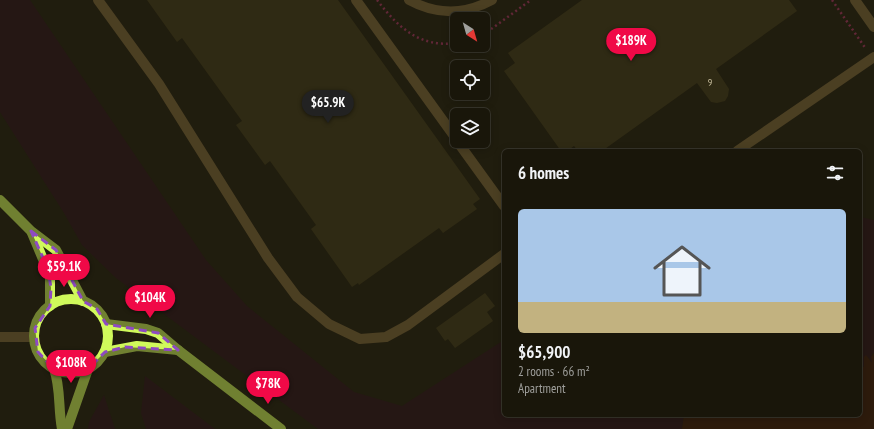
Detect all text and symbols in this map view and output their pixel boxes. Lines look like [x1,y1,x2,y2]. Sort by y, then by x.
north arrow [450,12,490,52]
map controls [450,12,490,148]
pin: $189K [603,28,659,62]
text: $189K [615,32,647,49]
button: locate [450,60,490,100]
house number: 9 [708,76,712,89]
pin: $65.9K [295,90,361,124]
text: $65.9K [311,94,345,111]
button: layers [450,108,490,148]
text: 6 homes [518,162,569,184]
icon: filters [824,162,846,184]
icon: home [646,235,718,307]
pin: $59.1K [31,254,97,288]
text: $59.1K [47,258,81,275]
pin: $104K [122,285,178,319]
text: $104K [134,289,166,306]
text: $65,900 [518,341,570,363]
pin: $108K [43,350,99,384]
text: $108K [55,354,87,371]
text: 2 rooms · 66 m² [518,363,590,380]
pin: $78K [244,371,292,405]
text: $78K [255,375,281,392]
text: Apartment [518,380,566,397]

